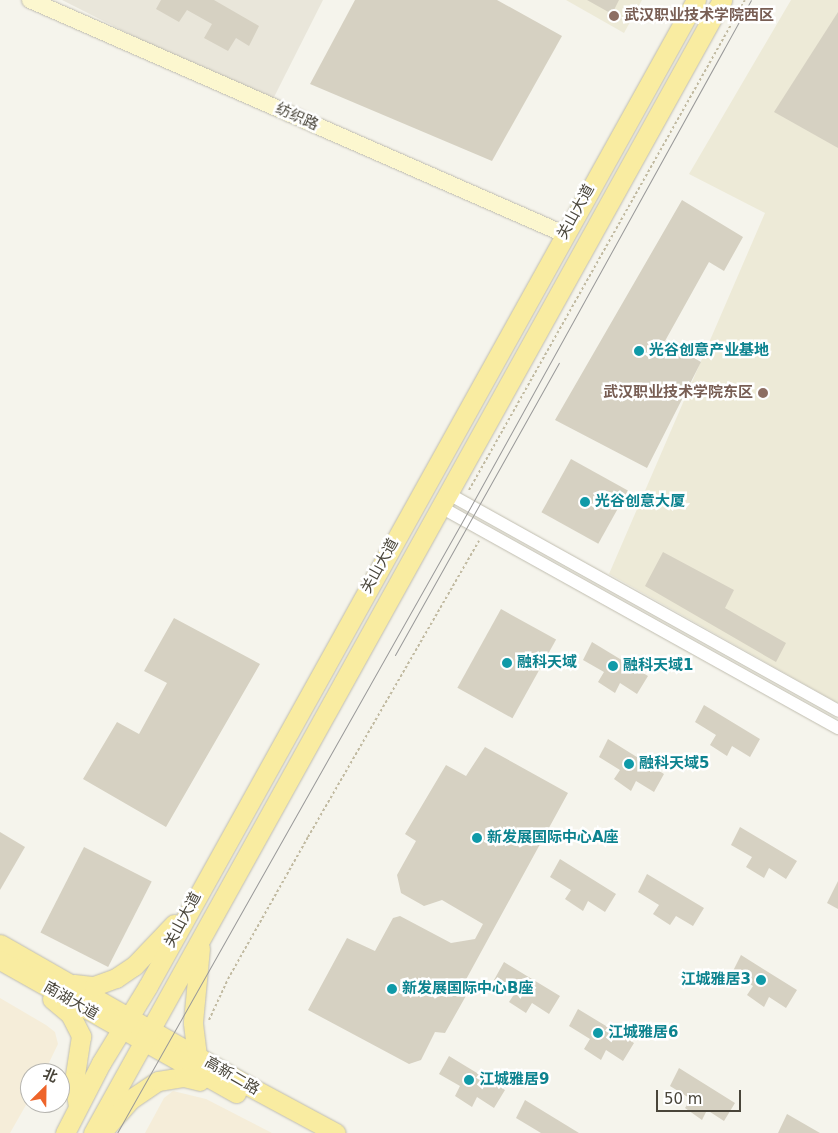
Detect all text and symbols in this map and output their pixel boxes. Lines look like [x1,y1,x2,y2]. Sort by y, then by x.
place label: 武汉职业技术学院西区 [624,7,774,25]
marker: 武汉职业技术学院西区 [608,10,620,22]
street label: 纺织路 [273,100,321,134]
street label: 关山大道 [554,181,598,243]
place label: 光谷创意产业基地 [649,342,769,360]
marker: 光谷创意产业基地 [633,345,645,357]
place label: 武汉职业技术学院东区 [603,384,753,402]
marker: 武汉职业技术学院东区 [757,387,769,399]
place label: 光谷创意大厦 [595,493,685,511]
marker: 光谷创意大厦 [579,496,591,508]
street label: 关山大道 [358,535,402,597]
place label: 融科天域 [517,654,577,672]
marker: 融科天域 [501,657,513,669]
place label: 融科天域1 [623,657,693,675]
marker: 融科天域1 [607,660,619,672]
place label: 融科天域5 [639,755,709,773]
marker: 融科天域5 [623,758,635,770]
place label: 新发展国际中心A座 [487,829,619,847]
marker: 新发展国际中心A座 [471,832,483,844]
street label: 关山大道 [161,889,205,951]
place label: 江城雅居3 [681,971,751,989]
marker: 江城雅居3 [755,974,767,986]
street label: 南湖大道 [41,978,101,1024]
place label: 新发展国际中心B座 [402,980,533,998]
marker: 新发展国际中心B座 [386,983,398,995]
place label: 江城雅居6 [608,1024,678,1042]
marker: 江城雅居6 [592,1027,604,1039]
street label: 高新二路 [202,1053,262,1099]
north arrow [20,1063,70,1113]
text: 北 [41,1065,60,1085]
place label: 江城雅居9 [479,1071,549,1089]
marker: 江城雅居9 [463,1074,475,1086]
scale bar [658,1080,743,1112]
text: 50 m [664,1090,702,1108]

